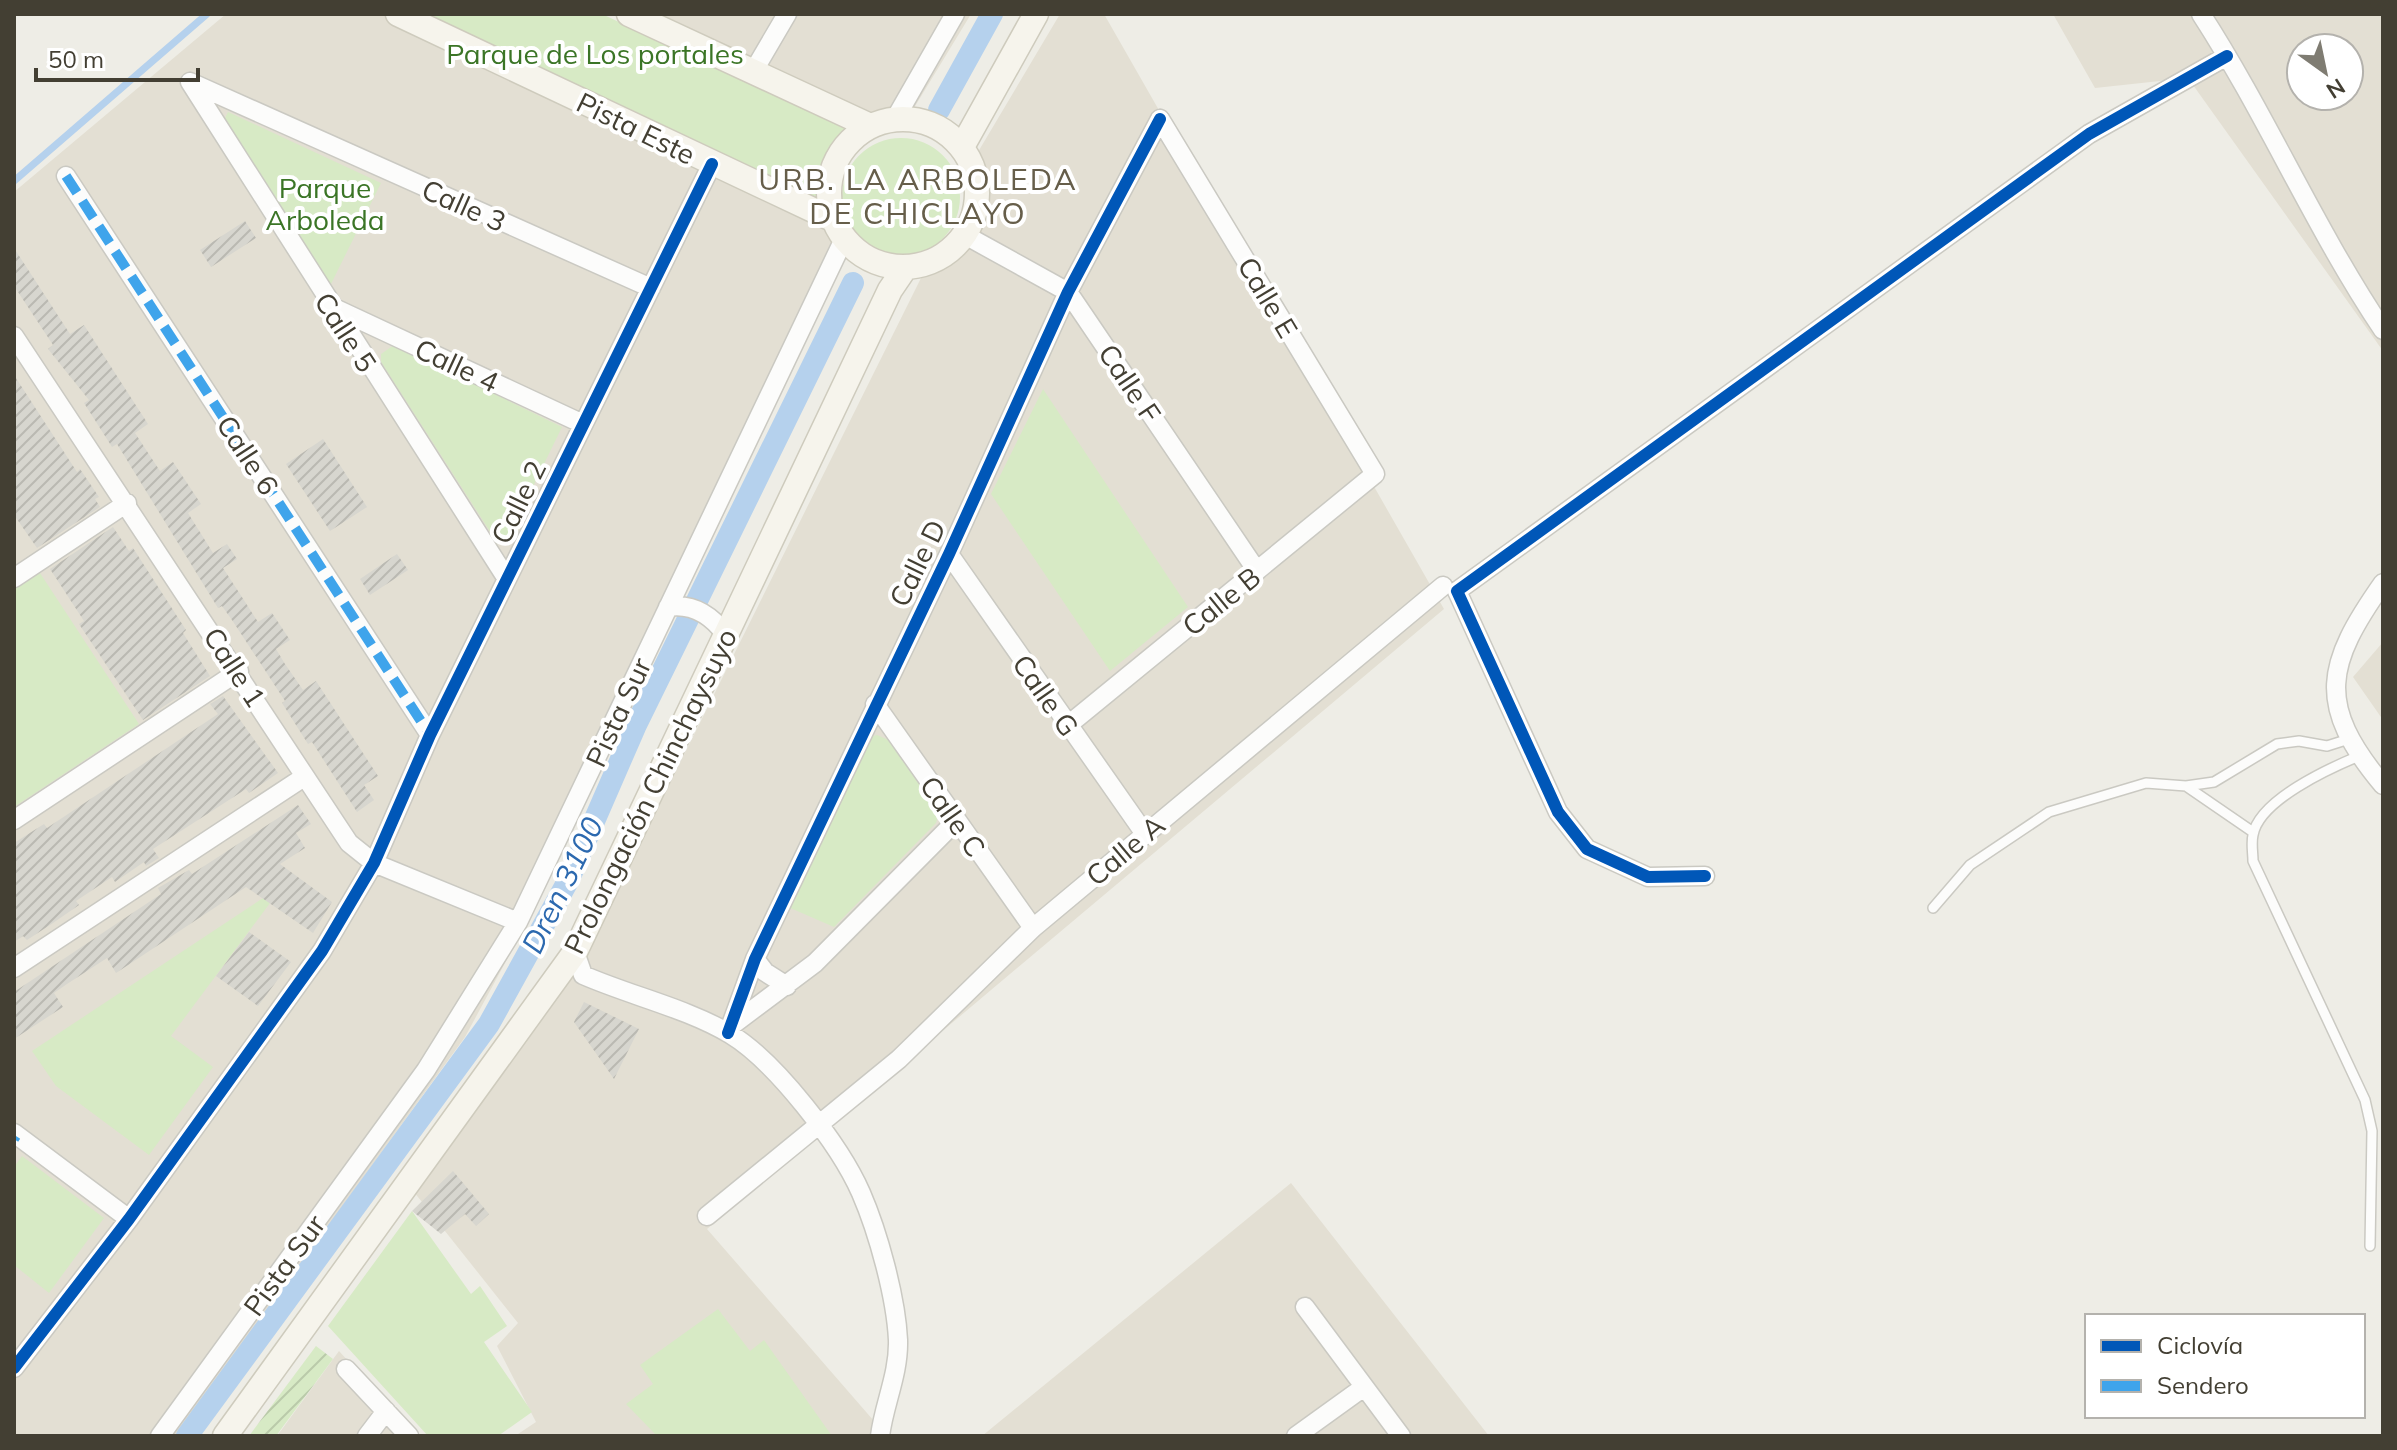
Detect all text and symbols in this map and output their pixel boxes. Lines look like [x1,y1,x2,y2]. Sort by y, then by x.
scale bar [36,32,198,82]
north arrow [2285,32,2365,112]
park label: Parque de Los portales [446,36,744,71]
text: 50 m [48,44,104,74]
text: N [2321,73,2350,105]
street label: Pista Este [571,84,701,172]
district label: URB. LA ARBOLEDA DE CHICLAYO [758,160,1078,232]
park label: Parque Arboleda [265,170,385,237]
street label: Calle 3 [417,171,511,239]
street label: Calle E [1230,250,1306,344]
street label: Calle 5 [307,285,385,379]
street label: Calle 4 [410,331,505,400]
street label: Calle F [1091,337,1169,429]
street label: Calle 6 [209,408,287,502]
street label: Calle 2 [483,455,553,549]
street label: Calle D [881,514,953,612]
street label: Calle B [1175,559,1267,643]
street label: Calle 1 [196,620,274,714]
street label: Prolongación Chinchaysuyo [556,623,744,959]
street label: Calle G [1005,647,1087,743]
street label: Pista Sur [578,651,659,772]
street label: Calle C [913,769,993,863]
street label: Calle A [1079,807,1172,893]
water label: Dren 3100 [513,811,611,959]
street label: Pista Sur [236,1207,333,1322]
legend [2085,1314,2365,1418]
text: Ciclovía [2157,1330,2243,1360]
text: Sendero [2157,1370,2249,1400]

